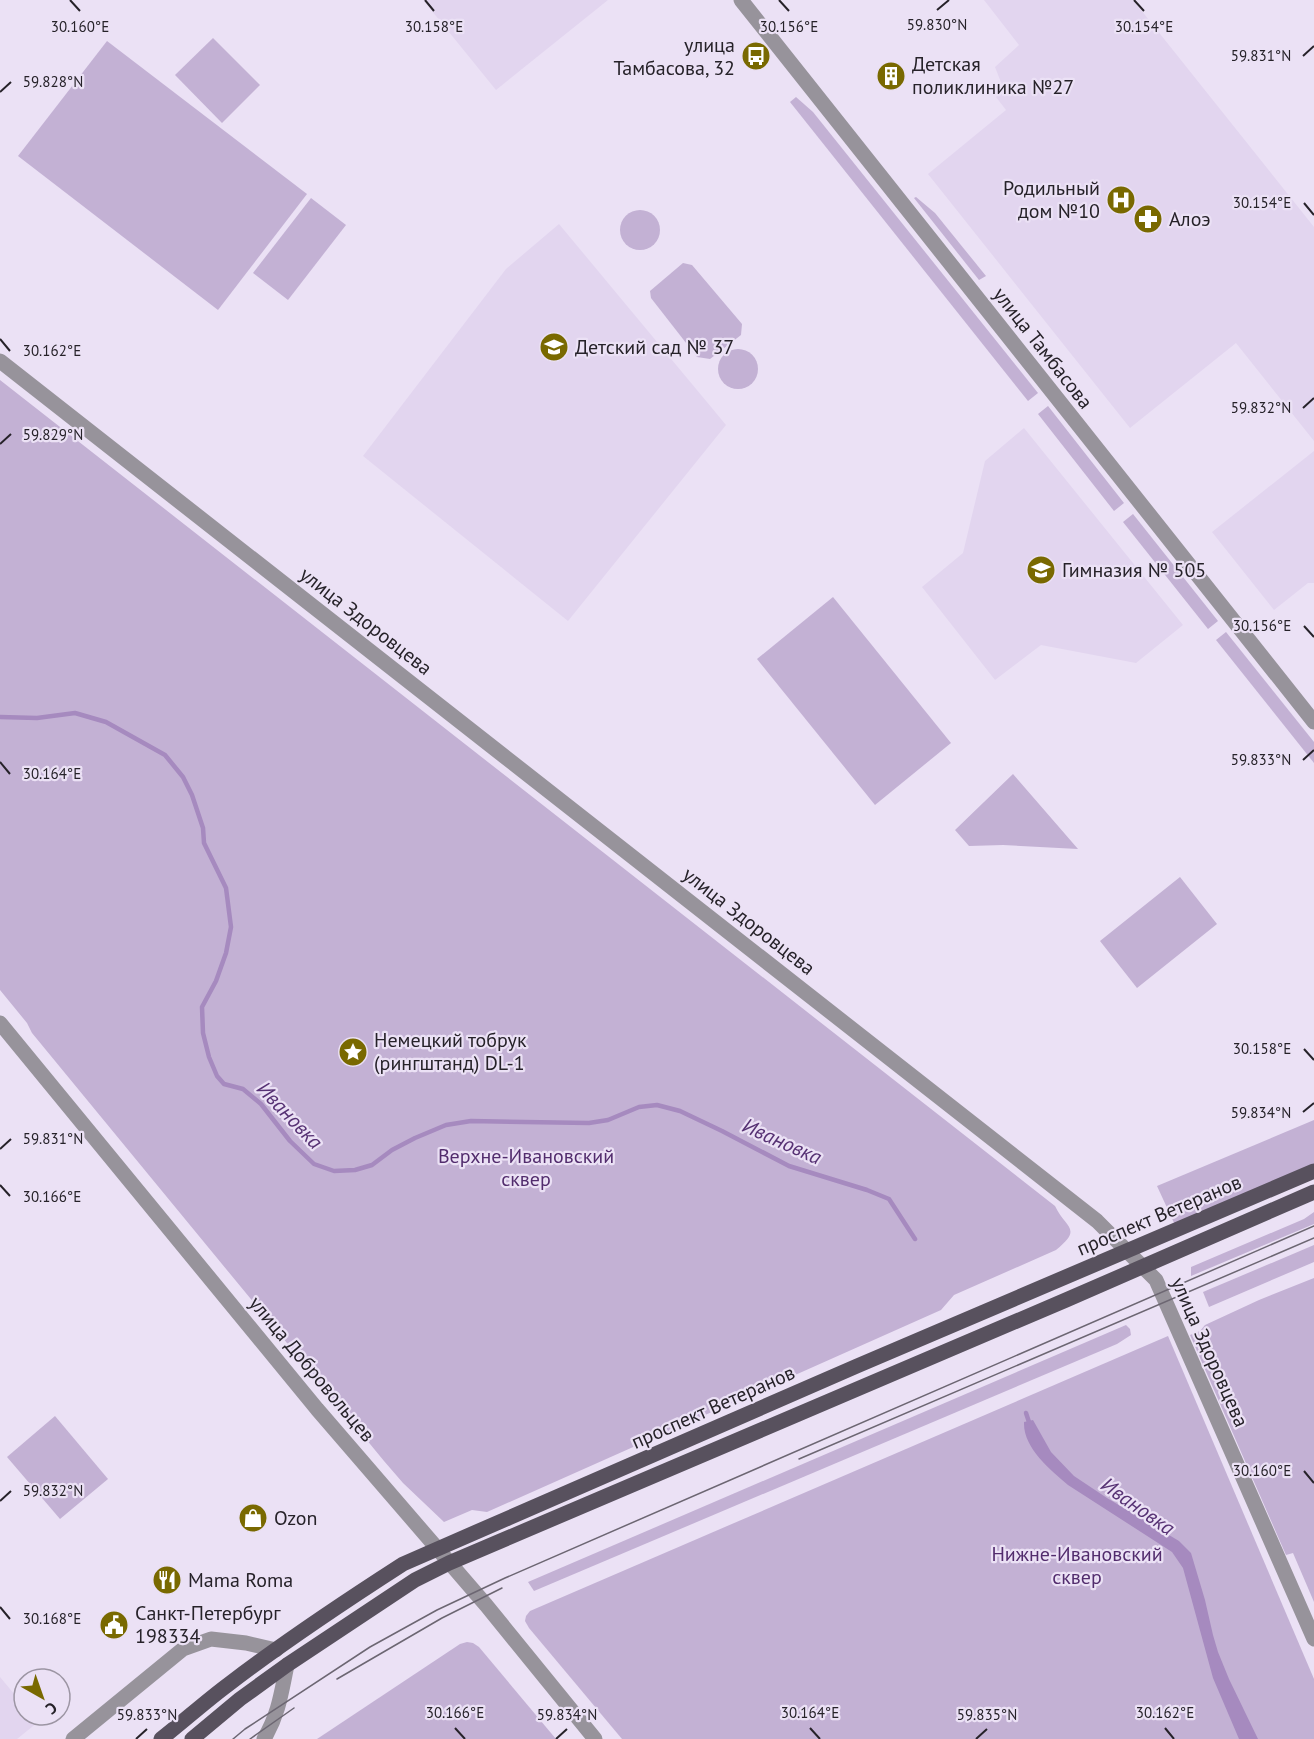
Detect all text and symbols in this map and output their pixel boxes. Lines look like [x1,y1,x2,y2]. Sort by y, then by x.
text: 59.830°N [907,15,967,34]
text: 30.160°E [51,17,109,36]
text: 30.158°E [405,17,463,36]
text: 30.156°E [760,17,818,36]
text: 30.154°E [1115,17,1173,36]
place label: улица Тамбасова, 32 [613,32,735,81]
bus stop icon: улица Тамбасова, 32 [740,40,772,72]
text: 59.831°N [1231,46,1291,65]
place label: Детская поликлиника №27 [912,51,1074,100]
building icon: Детская поликлиника №27 [875,60,907,92]
text: 59.828°N [23,72,83,91]
place label: Родильный дом №10 [1003,175,1100,224]
hospital icon: Родильный дом №10 [1105,184,1137,216]
text: 30.154°E [1233,193,1291,212]
pharmacy icon: Алоэ [1132,203,1164,235]
place label: Алоэ [1169,206,1211,232]
street label: улица Тамбасова [987,282,1099,414]
school or university icon: Детский сад № 37 [538,331,570,363]
place label: Детский сад № 37 [575,334,734,360]
text: 30.162°E [23,341,81,360]
text: 59.832°N [1231,398,1291,417]
text: 59.829°N [23,425,83,444]
school or university icon: Гимназия № 505 [1025,554,1057,586]
place label: Гимназия № 505 [1062,557,1206,583]
street label: улица Здоровцева [295,561,437,681]
text: 30.156°E [1233,616,1291,635]
text: 59.833°N [1231,750,1291,769]
text: 30.164°E [23,764,81,783]
street label: улица Здоровцева [678,861,820,981]
place label: Немецкий тобрук (рингштанд) DL-1 [374,1027,527,1076]
place icon: Немецкий тобрук (рингштанд) DL-1 [337,1036,369,1068]
text: 30.158°E [1233,1039,1291,1058]
water label: Ивановка [251,1075,329,1155]
text: 59.834°N [1231,1103,1291,1122]
water label: Ивановка [738,1112,826,1171]
text: 59.831°N [23,1129,83,1148]
park label: Верхне-Ивановский сквер [438,1143,614,1192]
street label: проспект Ветеранов [1073,1169,1245,1261]
text: 30.166°E [23,1187,81,1206]
street label: улица Здоровцева [1165,1273,1255,1431]
street label: улица Добровольцев [243,1291,381,1447]
street label: проспект Ветеранов [627,1359,799,1455]
text: 30.160°E [1233,1461,1291,1480]
water label: Ивановка [1096,1471,1181,1542]
text: 59.832°N [23,1481,83,1500]
shop icon: Ozon [237,1502,269,1534]
place label: Ozon [274,1505,318,1531]
park label: Нижне-Ивановский сквер [991,1541,1163,1590]
restaurant icon: Mama Roma [151,1564,183,1596]
place label: Mama Roma [188,1567,293,1593]
place label: Санкт-Петербург 198334 [135,1600,281,1649]
text: 30.168°E [23,1609,81,1628]
public building icon: Санкт-Петербург 198334 [98,1609,130,1641]
north arrow [12,1667,72,1727]
text: С [42,1698,61,1719]
text: 30.166°E [426,1703,484,1722]
text: 30.164°E [781,1703,839,1722]
text: 30.162°E [1136,1703,1194,1722]
text: 59.833°N [117,1705,177,1724]
text: 59.834°N [537,1705,597,1724]
text: 59.835°N [957,1705,1017,1724]

